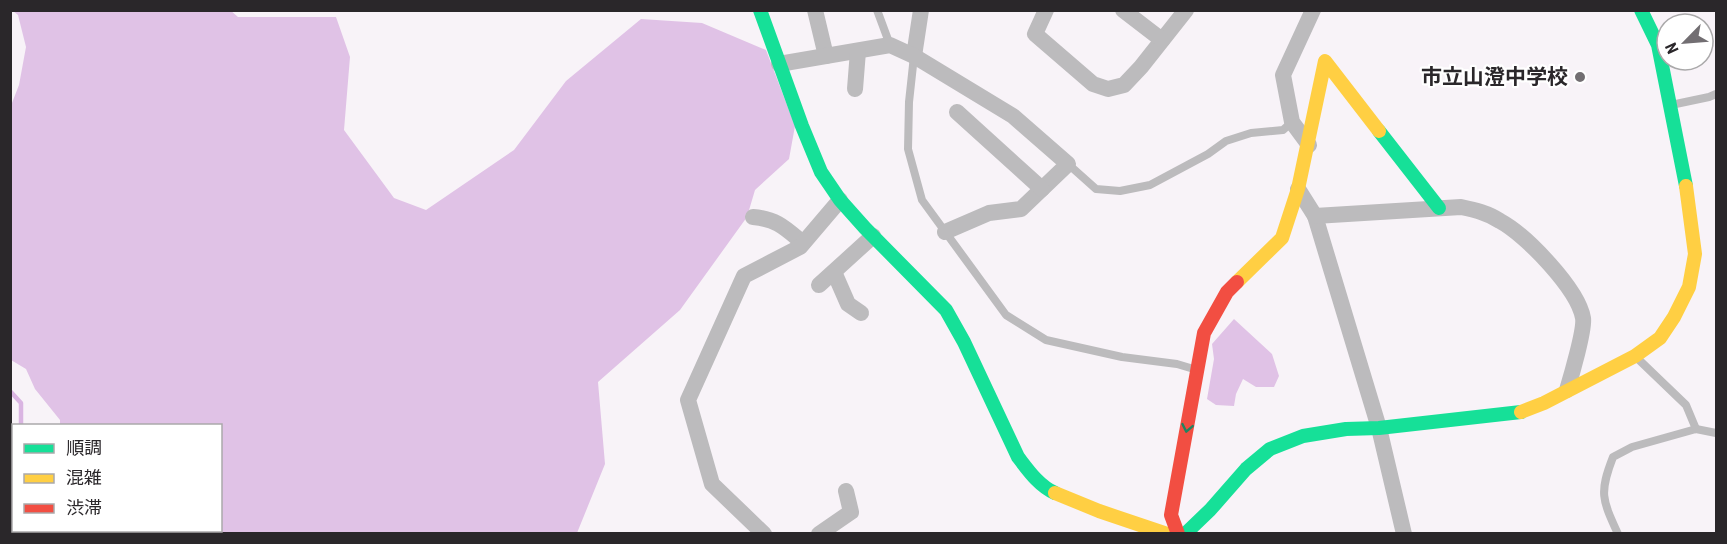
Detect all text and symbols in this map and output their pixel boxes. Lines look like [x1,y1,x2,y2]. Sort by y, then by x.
north arrow [1655,12,1715,72]
text: N [1661,40,1683,57]
place label: 市立山澄中学校 [1421,65,1568,89]
marker: 市立山澄中学校 [1573,70,1587,84]
one-way arrow [1181,423,1194,433]
legend [12,424,222,532]
text: 順調 [66,437,102,458]
text: 混雑 [66,467,102,488]
text: 渋滞 [66,497,102,518]

